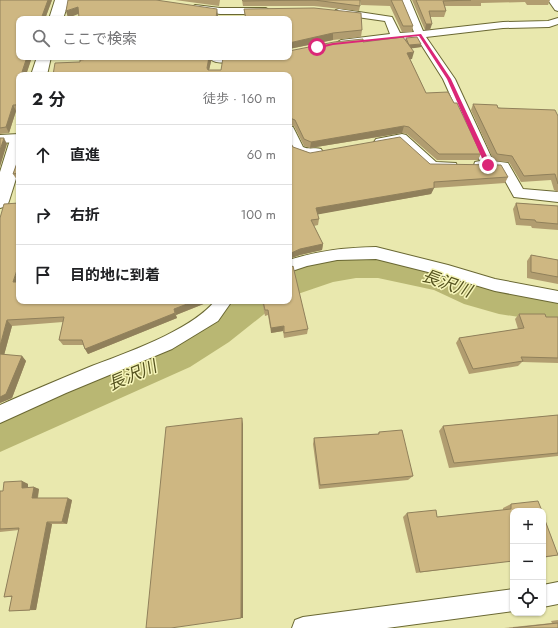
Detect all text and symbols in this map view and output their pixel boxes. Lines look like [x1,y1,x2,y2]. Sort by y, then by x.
search box [16,16,292,60]
icon: search [30,27,52,49]
text: ここで検索 [62,28,137,50]
route start [308,38,326,56]
text: 2 分 [32,87,65,111]
text: 徒歩 · 160 m [203,89,276,108]
icon: ahead [32,144,54,166]
text: 直進 [70,144,100,166]
text: 60 m [247,145,276,164]
route end [479,156,497,174]
icon: right [32,204,54,226]
text: 右折 [70,204,100,226]
text: 100 m [241,205,276,224]
water label: 長沢川 [419,263,477,304]
icon: arrive [32,264,54,286]
text: 目的地に到着 [70,264,160,286]
water label: 長沢川 [104,353,162,396]
map controls [510,508,546,616]
button: + [510,508,546,544]
button: − [510,544,546,580]
button: locate [510,580,546,616]

